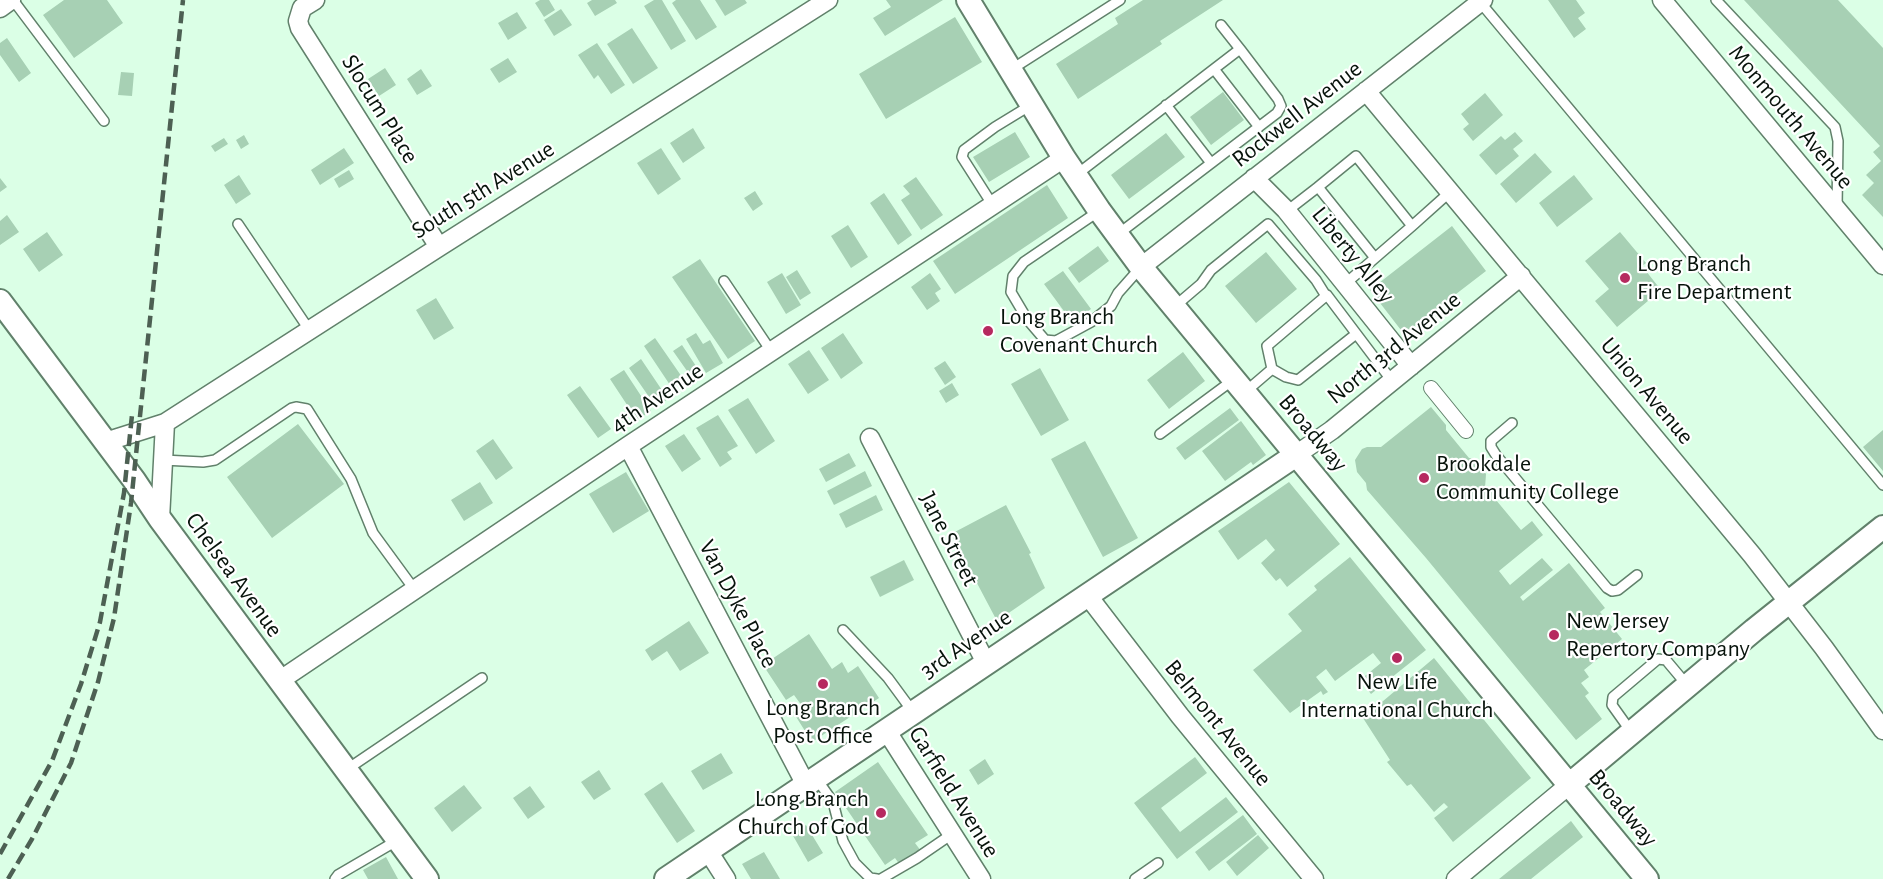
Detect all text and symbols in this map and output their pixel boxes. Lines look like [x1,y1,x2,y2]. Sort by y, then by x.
street label: Monmouth Avenue [1722,39,1860,195]
street label: Slocum Place [335,49,425,169]
street label: Rockwell Avenue [1226,54,1368,174]
street label: South 5th Avenue [406,135,560,245]
street label: Liberty Alley [1305,201,1401,309]
place label: Long Branch Fire Department [1637,250,1791,306]
marker: Long Branch Fire Department [1618,271,1632,285]
street label: North 3rd Avenue [1321,285,1467,411]
place label: Long Branch Covenant Church [1000,303,1158,359]
marker: Long Branch Covenant Church [981,324,995,338]
street label: Union Avenue [1594,332,1700,450]
street label: 4th Avenue [605,357,709,439]
street label: Broadway [1272,388,1354,478]
place label: Brookdale Community College [1436,450,1619,506]
marker: Brookdale Community College [1417,471,1431,485]
street label: Jane Street [913,487,985,591]
street label: Chelsea Avenue [179,507,289,643]
street label: Van Dyke Place [692,535,784,673]
street label: 3rd Avenue [915,603,1017,685]
place label: New Jersey Repertory Company [1566,607,1750,663]
marker: New Jersey Repertory Company [1547,628,1561,642]
marker: New Life International Church [1390,651,1404,665]
street label: Belmont Avenue [1158,654,1278,792]
place label: New Life International Church [1301,668,1493,724]
marker: Long Branch Post Office [816,677,830,691]
place label: Long Branch Post Office [766,694,880,750]
street label: Garfield Avenue [902,721,1006,863]
street label: Broadway [1582,763,1664,853]
place label: Long Branch Church of God [738,785,869,841]
marker: Long Branch Church of God [874,806,888,820]

